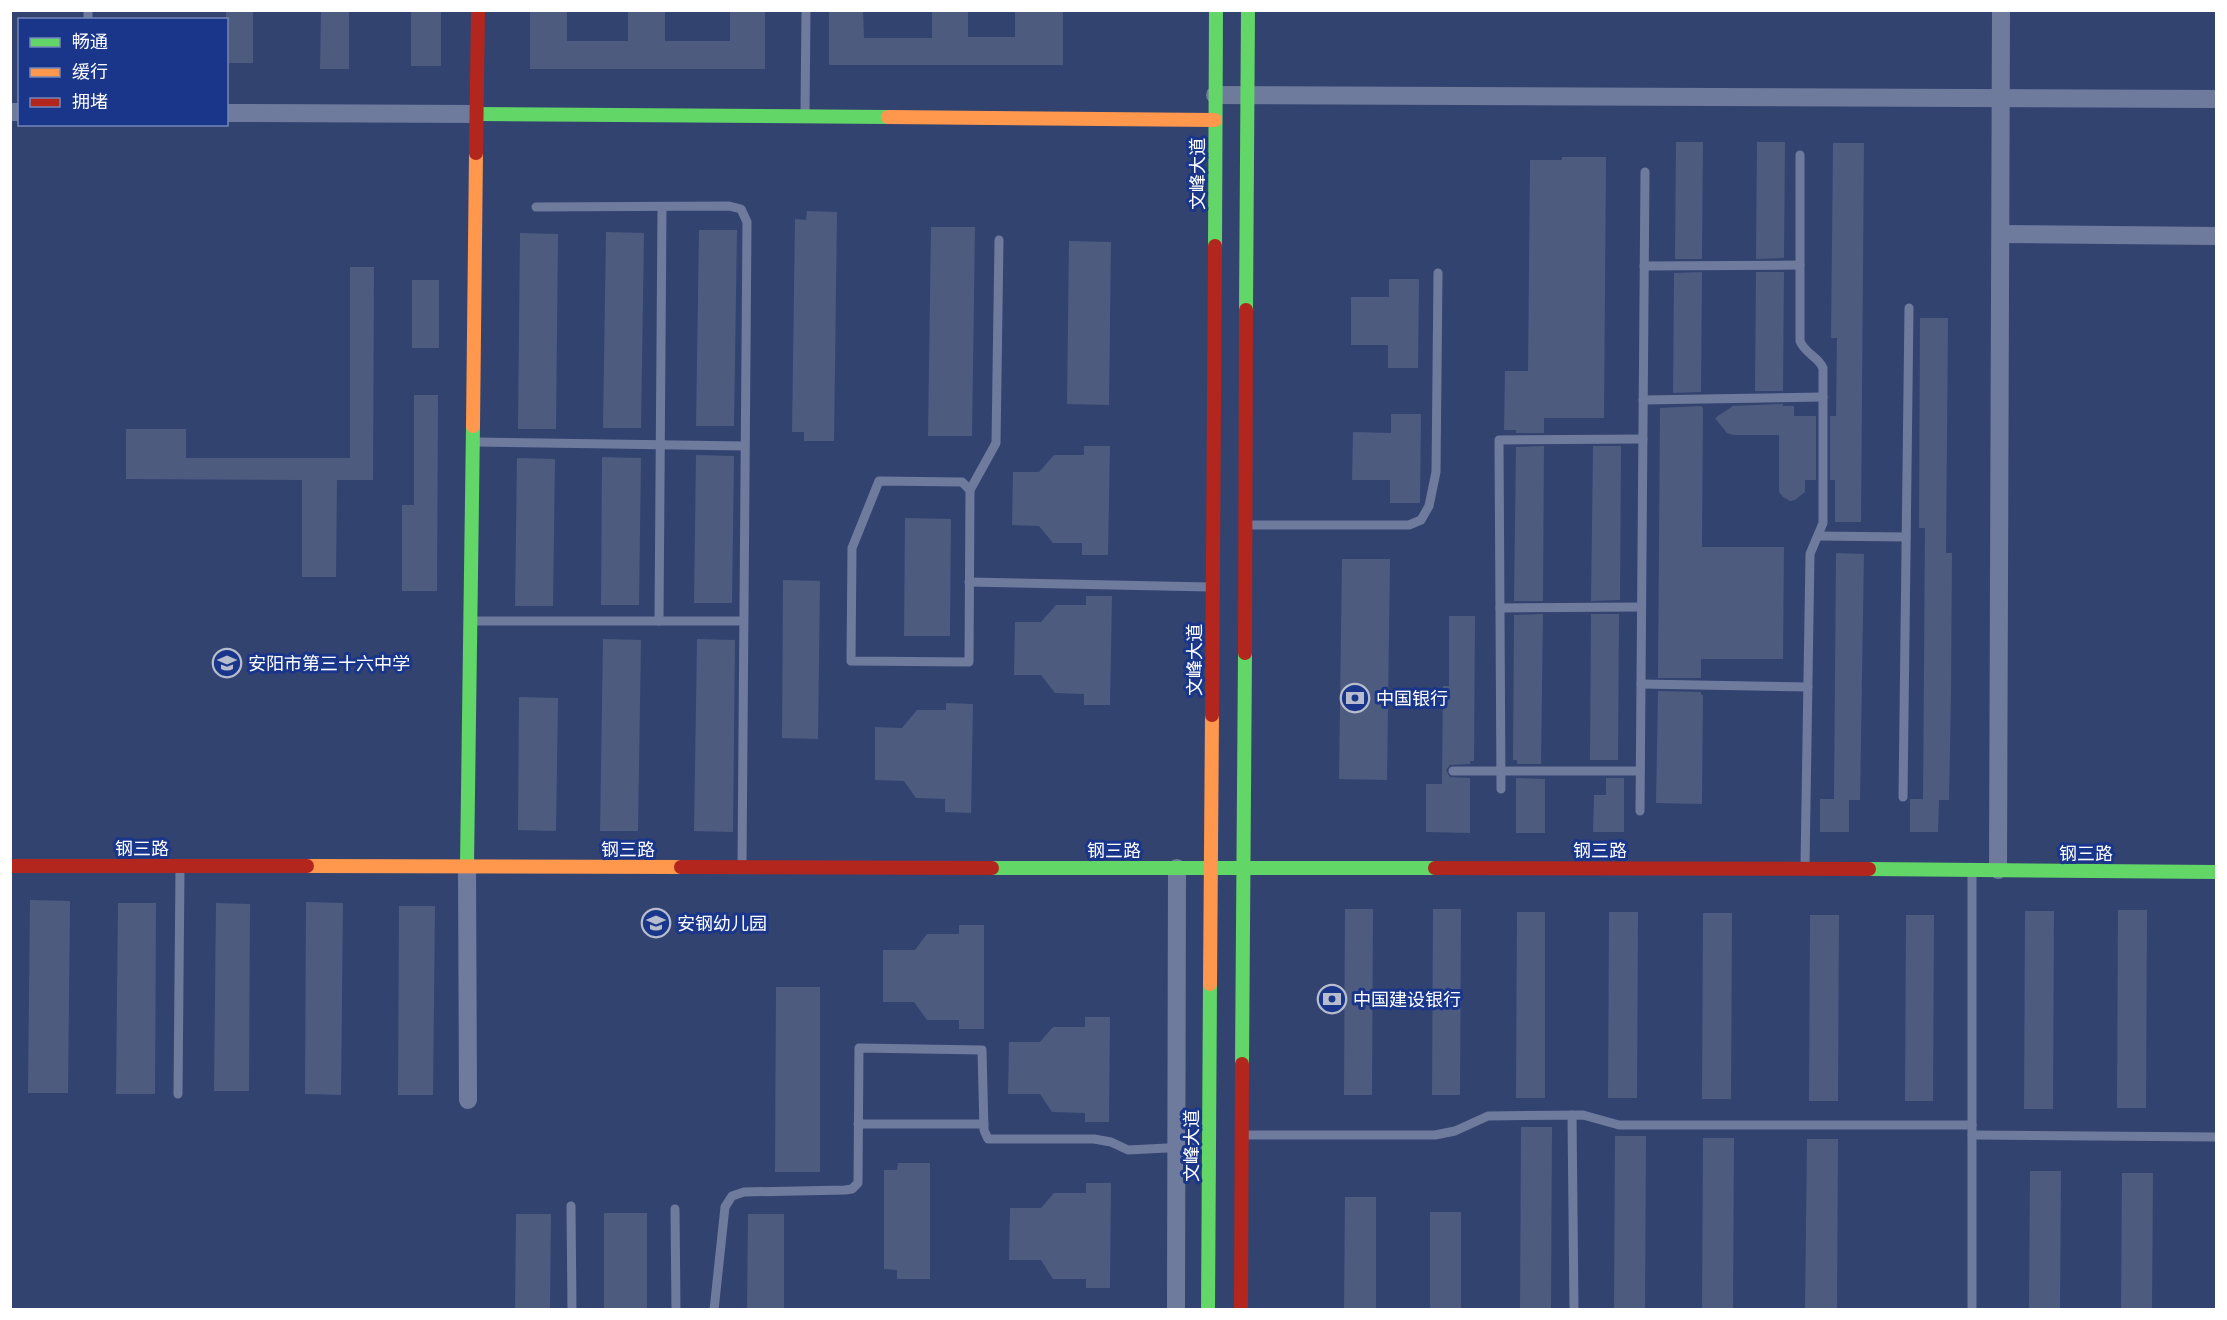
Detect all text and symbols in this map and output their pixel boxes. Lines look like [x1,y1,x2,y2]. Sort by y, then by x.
legend [18,18,228,126]
text: 畅通 [72,29,108,53]
text: 缓行 [72,59,108,83]
text: 拥堵 [72,89,108,113]
street label: 文峰大道 [1185,138,1209,210]
street label: 文峰大道 [1182,624,1206,696]
school or university icon: 安阳市第三十六中学 [211,647,243,679]
place label: 安阳市第三十六中学 [248,651,410,675]
bank icon: 中国银行 [1339,682,1371,714]
place label: 中国银行 [1376,686,1448,710]
street label: 钢三路 [115,836,169,860]
street label: 钢三路 [601,837,655,861]
street label: 钢三路 [1087,838,1141,862]
street label: 钢三路 [1573,838,1627,862]
street label: 钢三路 [2059,841,2113,865]
school or university icon: 安钢幼儿园 [640,907,672,939]
place label: 安钢幼儿园 [677,911,767,935]
bank icon: 中国建设银行 [1316,983,1348,1015]
place label: 中国建设银行 [1353,987,1461,1011]
street label: 文峰大道 [1179,1110,1203,1182]

